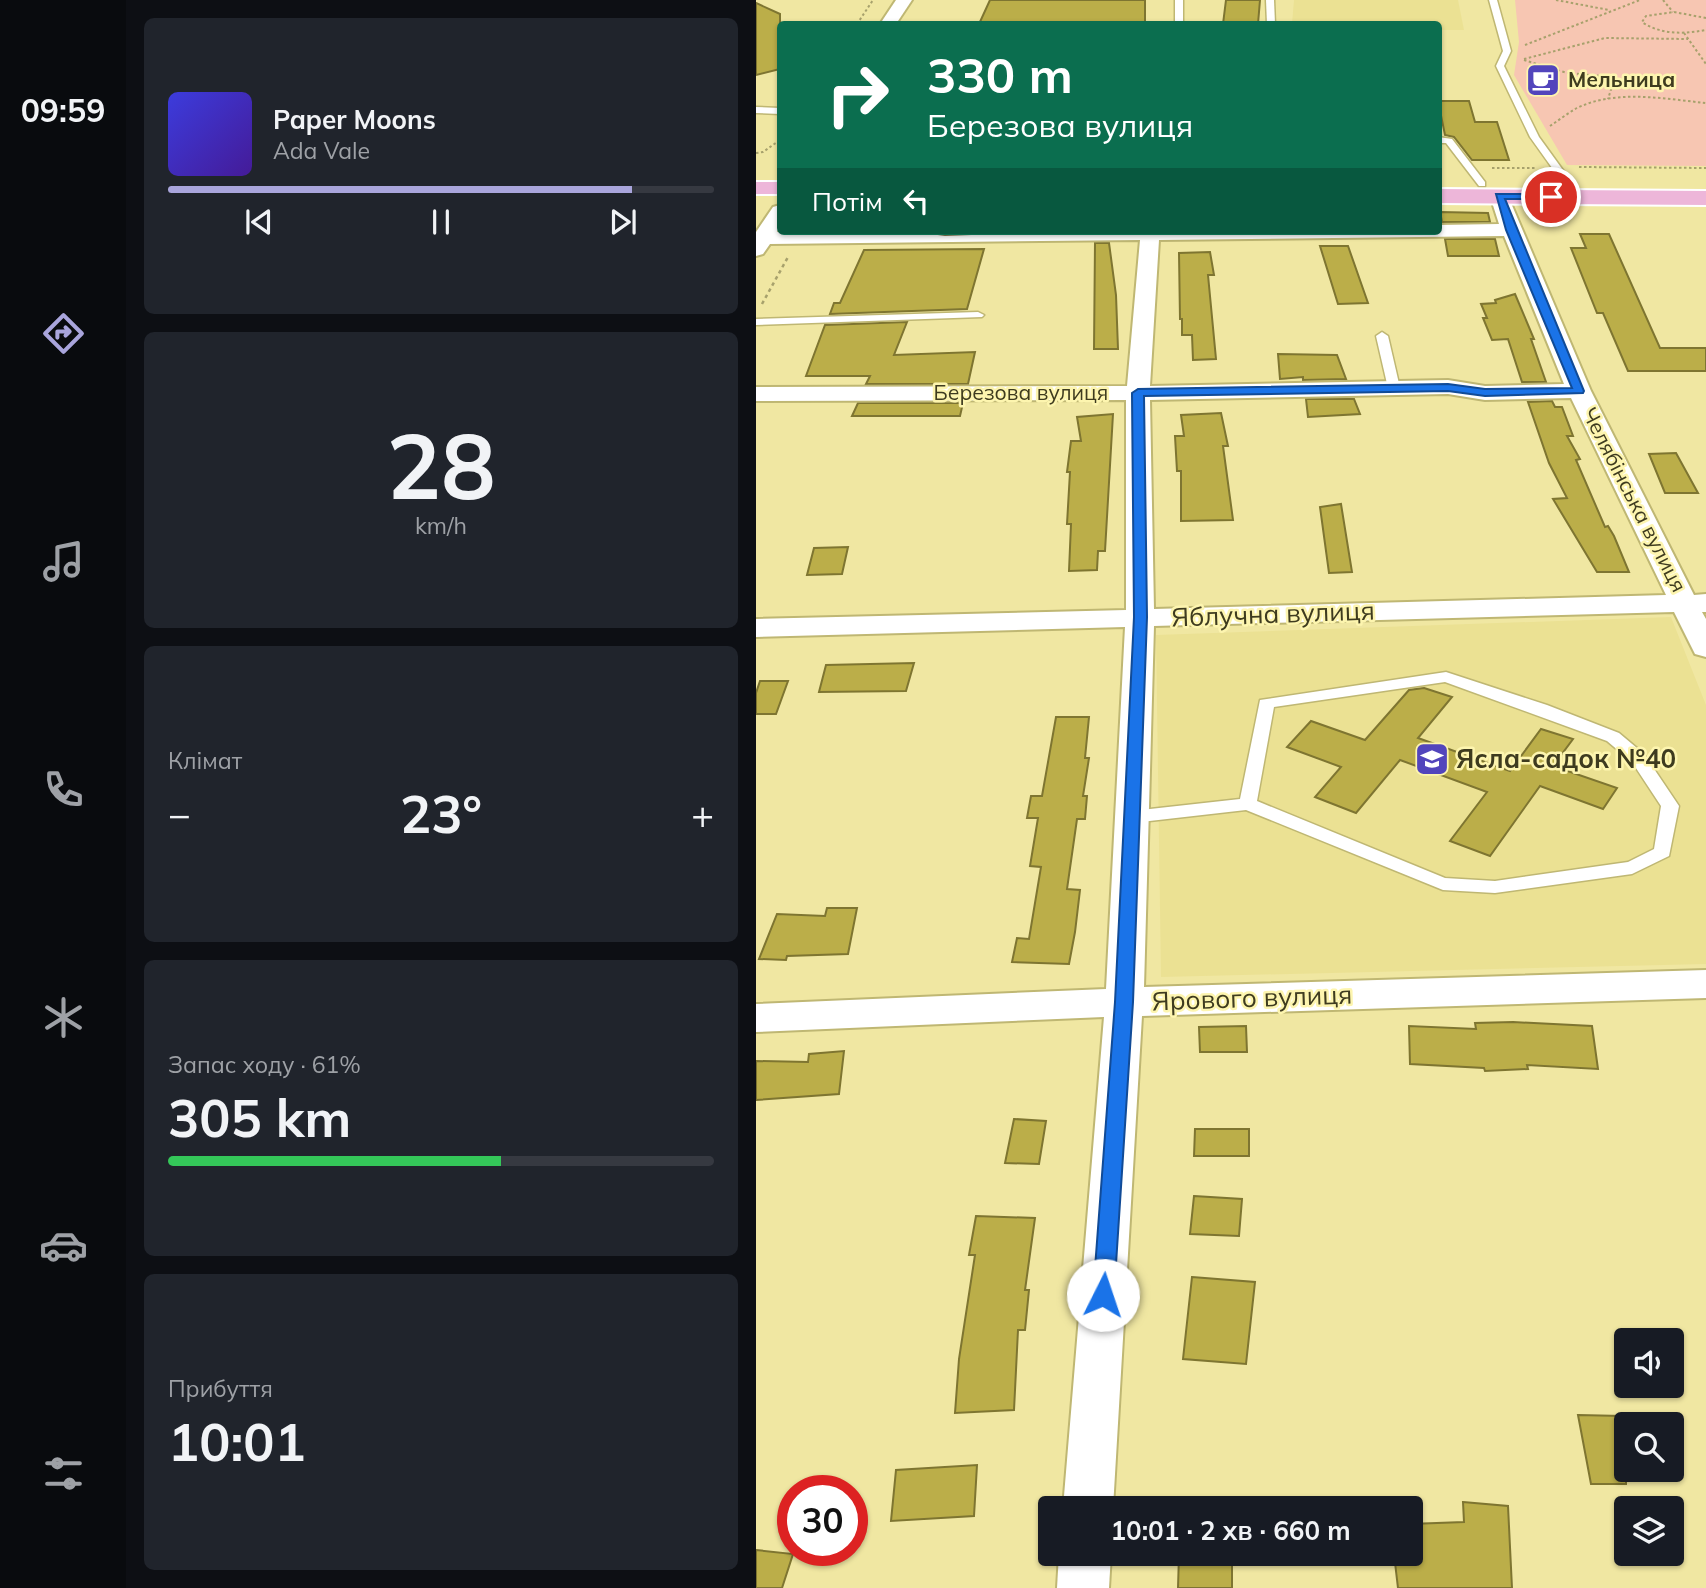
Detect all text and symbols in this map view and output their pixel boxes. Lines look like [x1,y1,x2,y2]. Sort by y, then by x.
text: 330 m [927,44,1073,105]
icon: right [812,49,903,140]
cafe icon: Мельница [1524,61,1562,99]
place label: Мельница [1568,66,1675,92]
text: 09:59 [21,90,105,130]
text: Paper Moons [273,103,436,136]
text: Березова вулиця [927,105,1193,145]
text: Ada Vale [273,136,370,165]
pin [1521,167,1581,227]
icon: arrive [1532,178,1570,216]
icon: left [897,182,935,220]
text: Потім [812,185,883,218]
icon: previous [240,203,278,241]
icon: pause [422,203,460,241]
icon: next [604,203,642,241]
icon: directions [39,309,88,358]
street label: Березова вулиця [934,379,1108,405]
street label: Челябінська вулиця [1577,403,1693,596]
text: 28 [386,408,496,522]
text: km/h [415,511,467,540]
icon: music [39,537,88,586]
street label: Яблучна вулиця [1171,593,1375,634]
school or university icon: Ясла-садок №40 [1413,740,1451,778]
place label: Ясла-садок №40 [1456,742,1676,775]
text: Клімат [168,746,242,775]
icon: phone [39,765,88,814]
text: 23° [400,781,482,846]
text: − [168,790,191,838]
text: + [691,790,714,838]
street label: Ярового вулиця [1151,978,1353,1017]
icon: climate [39,993,88,1042]
text: Запас ходу · 61% [168,1050,361,1079]
text: 305 km [168,1085,351,1150]
icon: car [39,1221,88,1270]
position arrow [1066,1258,1140,1332]
map controls [1614,1328,1684,1566]
button: sound [1614,1328,1684,1398]
text: Прибуття [168,1374,273,1403]
text: 10:01 [168,1409,306,1474]
button: search [1614,1412,1684,1482]
icon: filters [39,1449,88,1498]
speed limit sign: 30 [777,1475,868,1566]
button: layers [1614,1496,1684,1566]
text: 10:01 · 2 хв · 660 m [1110,1514,1351,1547]

